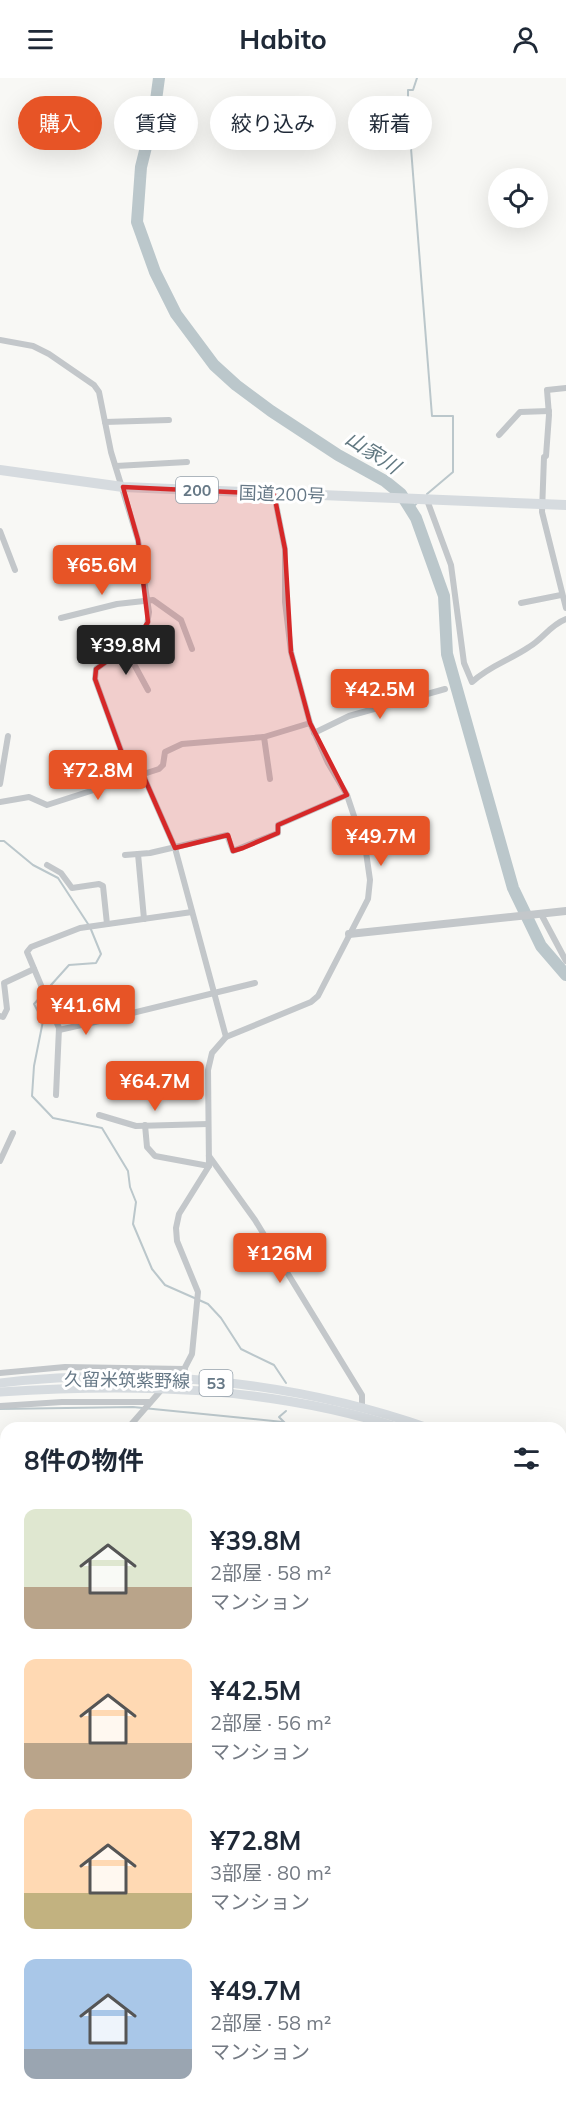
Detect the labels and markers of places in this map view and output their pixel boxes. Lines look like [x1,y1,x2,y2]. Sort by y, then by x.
pin: ¥65.6M [53,545,151,596]
pin: ¥39.8M [77,625,175,676]
pin: ¥42.5M [331,669,429,720]
pin: ¥72.8M [49,750,147,801]
pin: ¥49.7M [332,816,430,867]
pin: ¥41.6M [37,985,135,1036]
pin: ¥64.7M [106,1061,204,1112]
pin: ¥126M [238,1233,322,1284]

